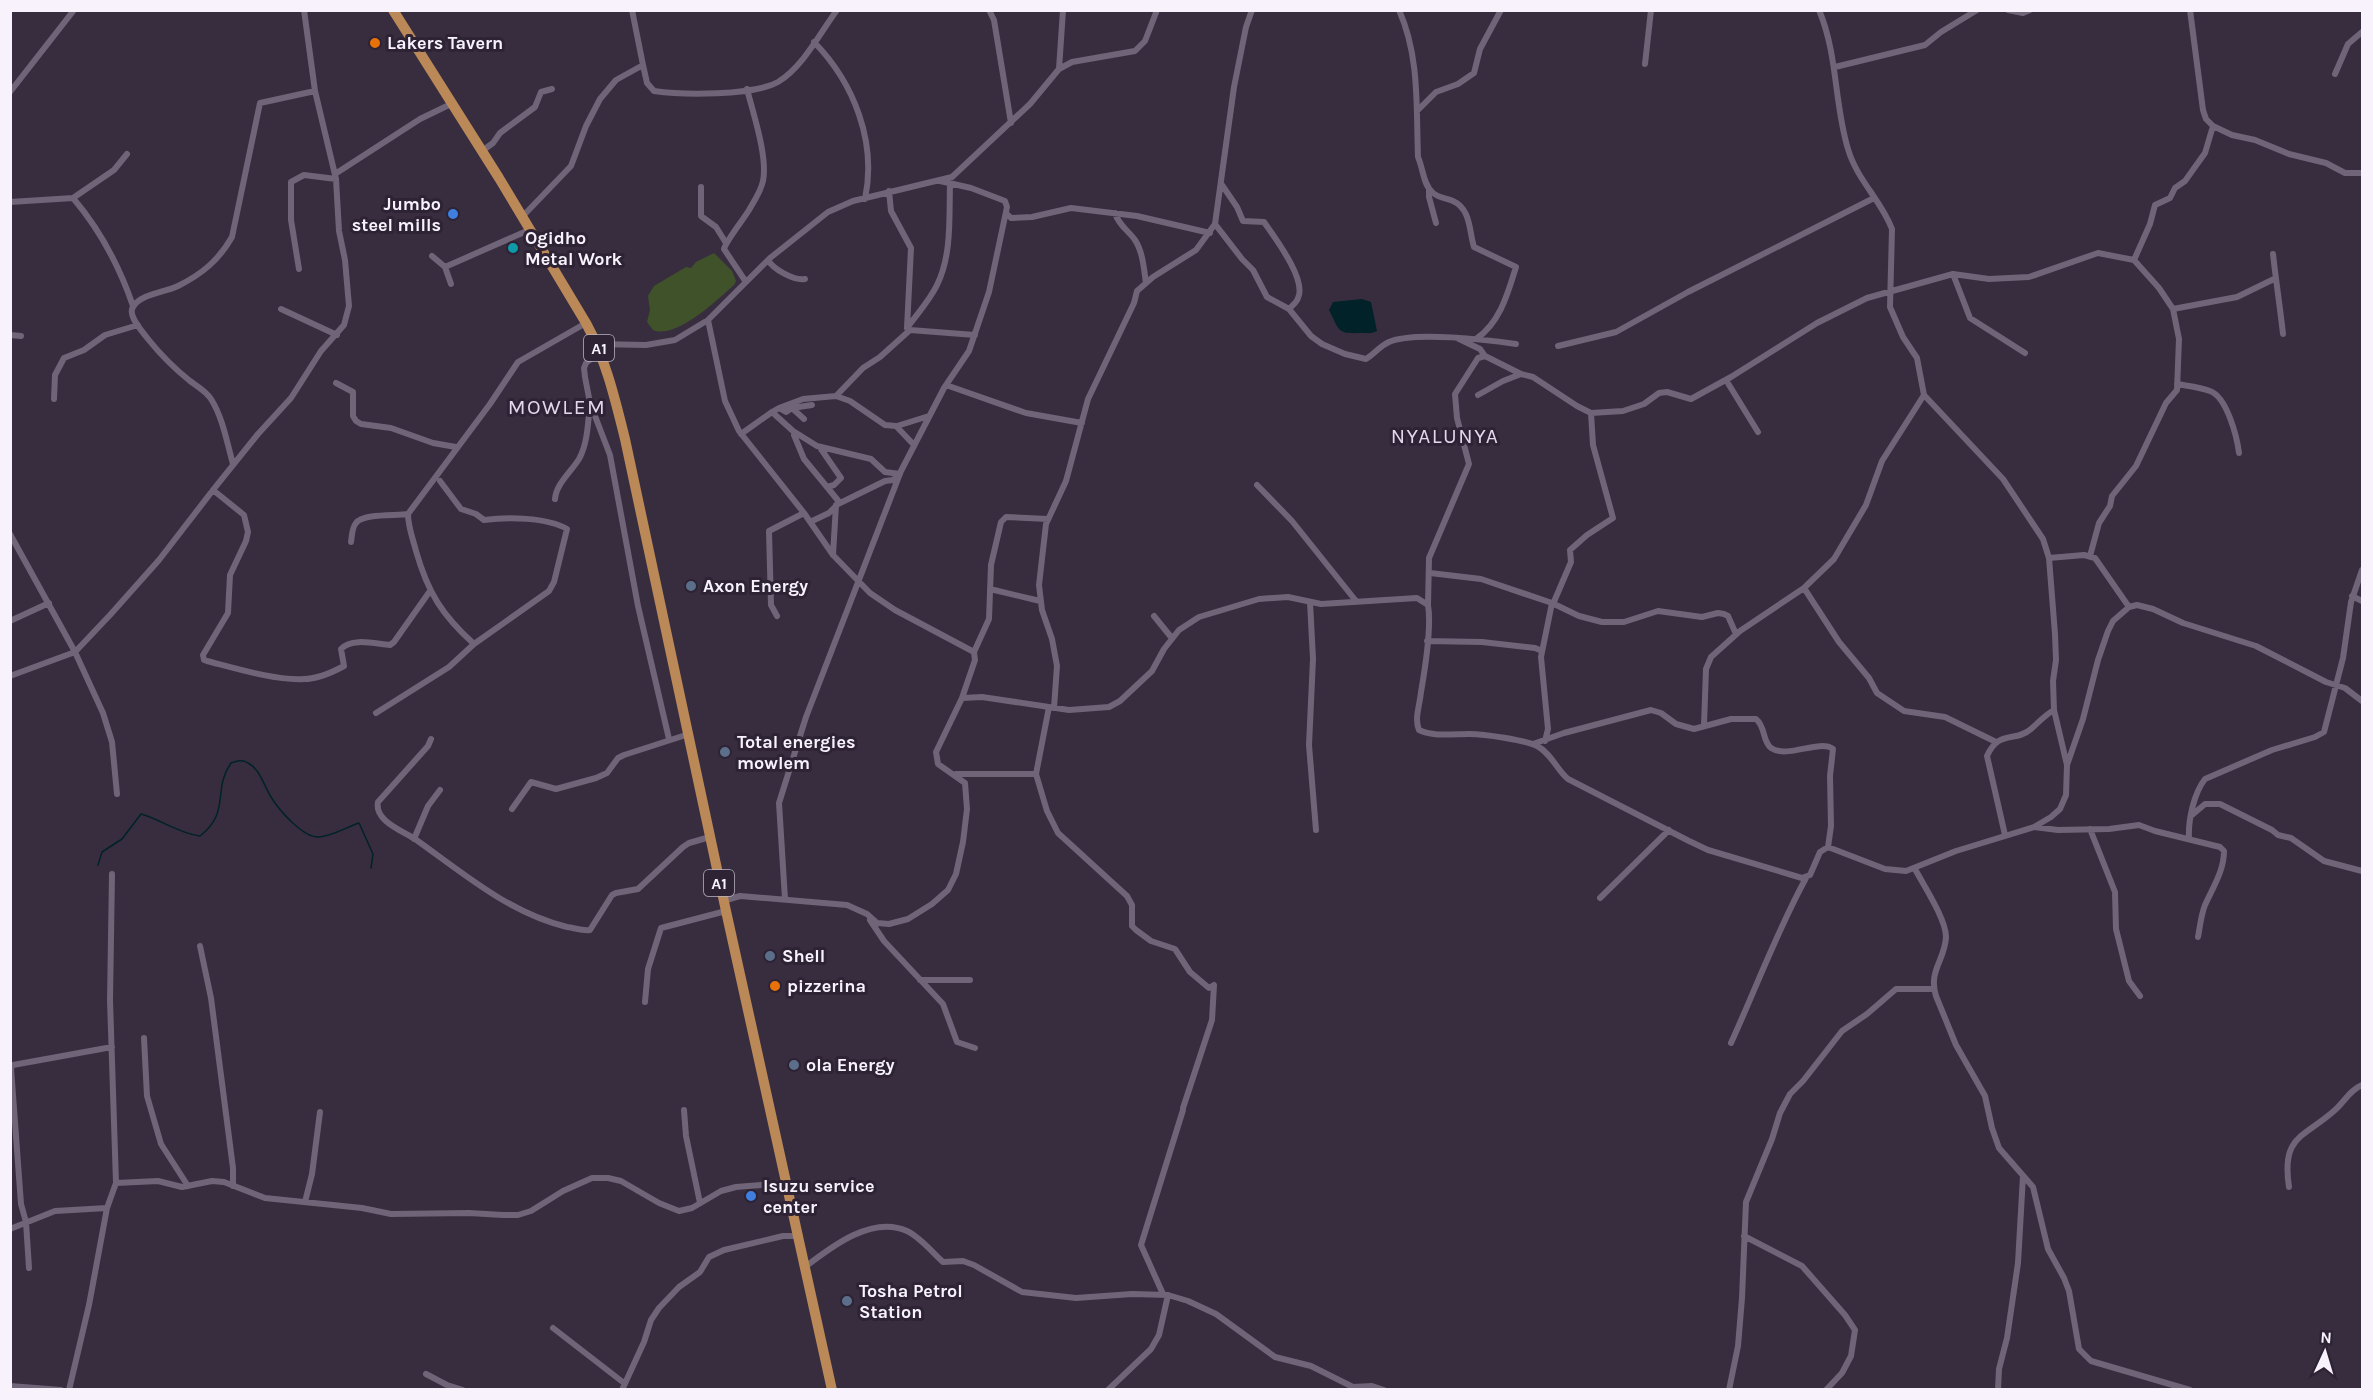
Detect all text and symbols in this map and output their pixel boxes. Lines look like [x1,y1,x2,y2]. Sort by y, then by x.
place label: Lakers Tavern [387,32,503,54]
marker: Lakers Tavern [368,36,382,50]
place label: Jumbo steel mills [352,193,441,236]
marker: Jumbo steel mills [446,207,460,221]
place label: Ogidho Metal Work [525,227,623,270]
marker: Ogidho Metal Work [506,241,520,255]
road number: A1 [584,335,614,361]
district label: MOWLEM [508,395,606,419]
district label: NYALUNYA [1391,424,1499,448]
place label: Axon Energy [703,575,808,597]
marker: Axon Energy [684,579,698,593]
place label: Total energies mowlem [737,731,855,774]
marker: Total energies mowlem [718,745,732,759]
road number: A1 [704,870,734,896]
place label: Shell [782,945,825,967]
marker: Shell [763,949,777,963]
place label: pizzerina [787,975,866,997]
marker: pizzerina [768,979,782,993]
place label: ola Energy [806,1054,895,1076]
marker: ola Energy [787,1058,801,1072]
place label: Isuzu service center [763,1175,874,1218]
marker: Isuzu service center [744,1189,758,1203]
place label: Tosha Petrol Station [859,1280,963,1323]
marker: Tosha Petrol Station [840,1294,854,1308]
north arrow [2295,1322,2355,1382]
text: N [2320,1328,2332,1347]

